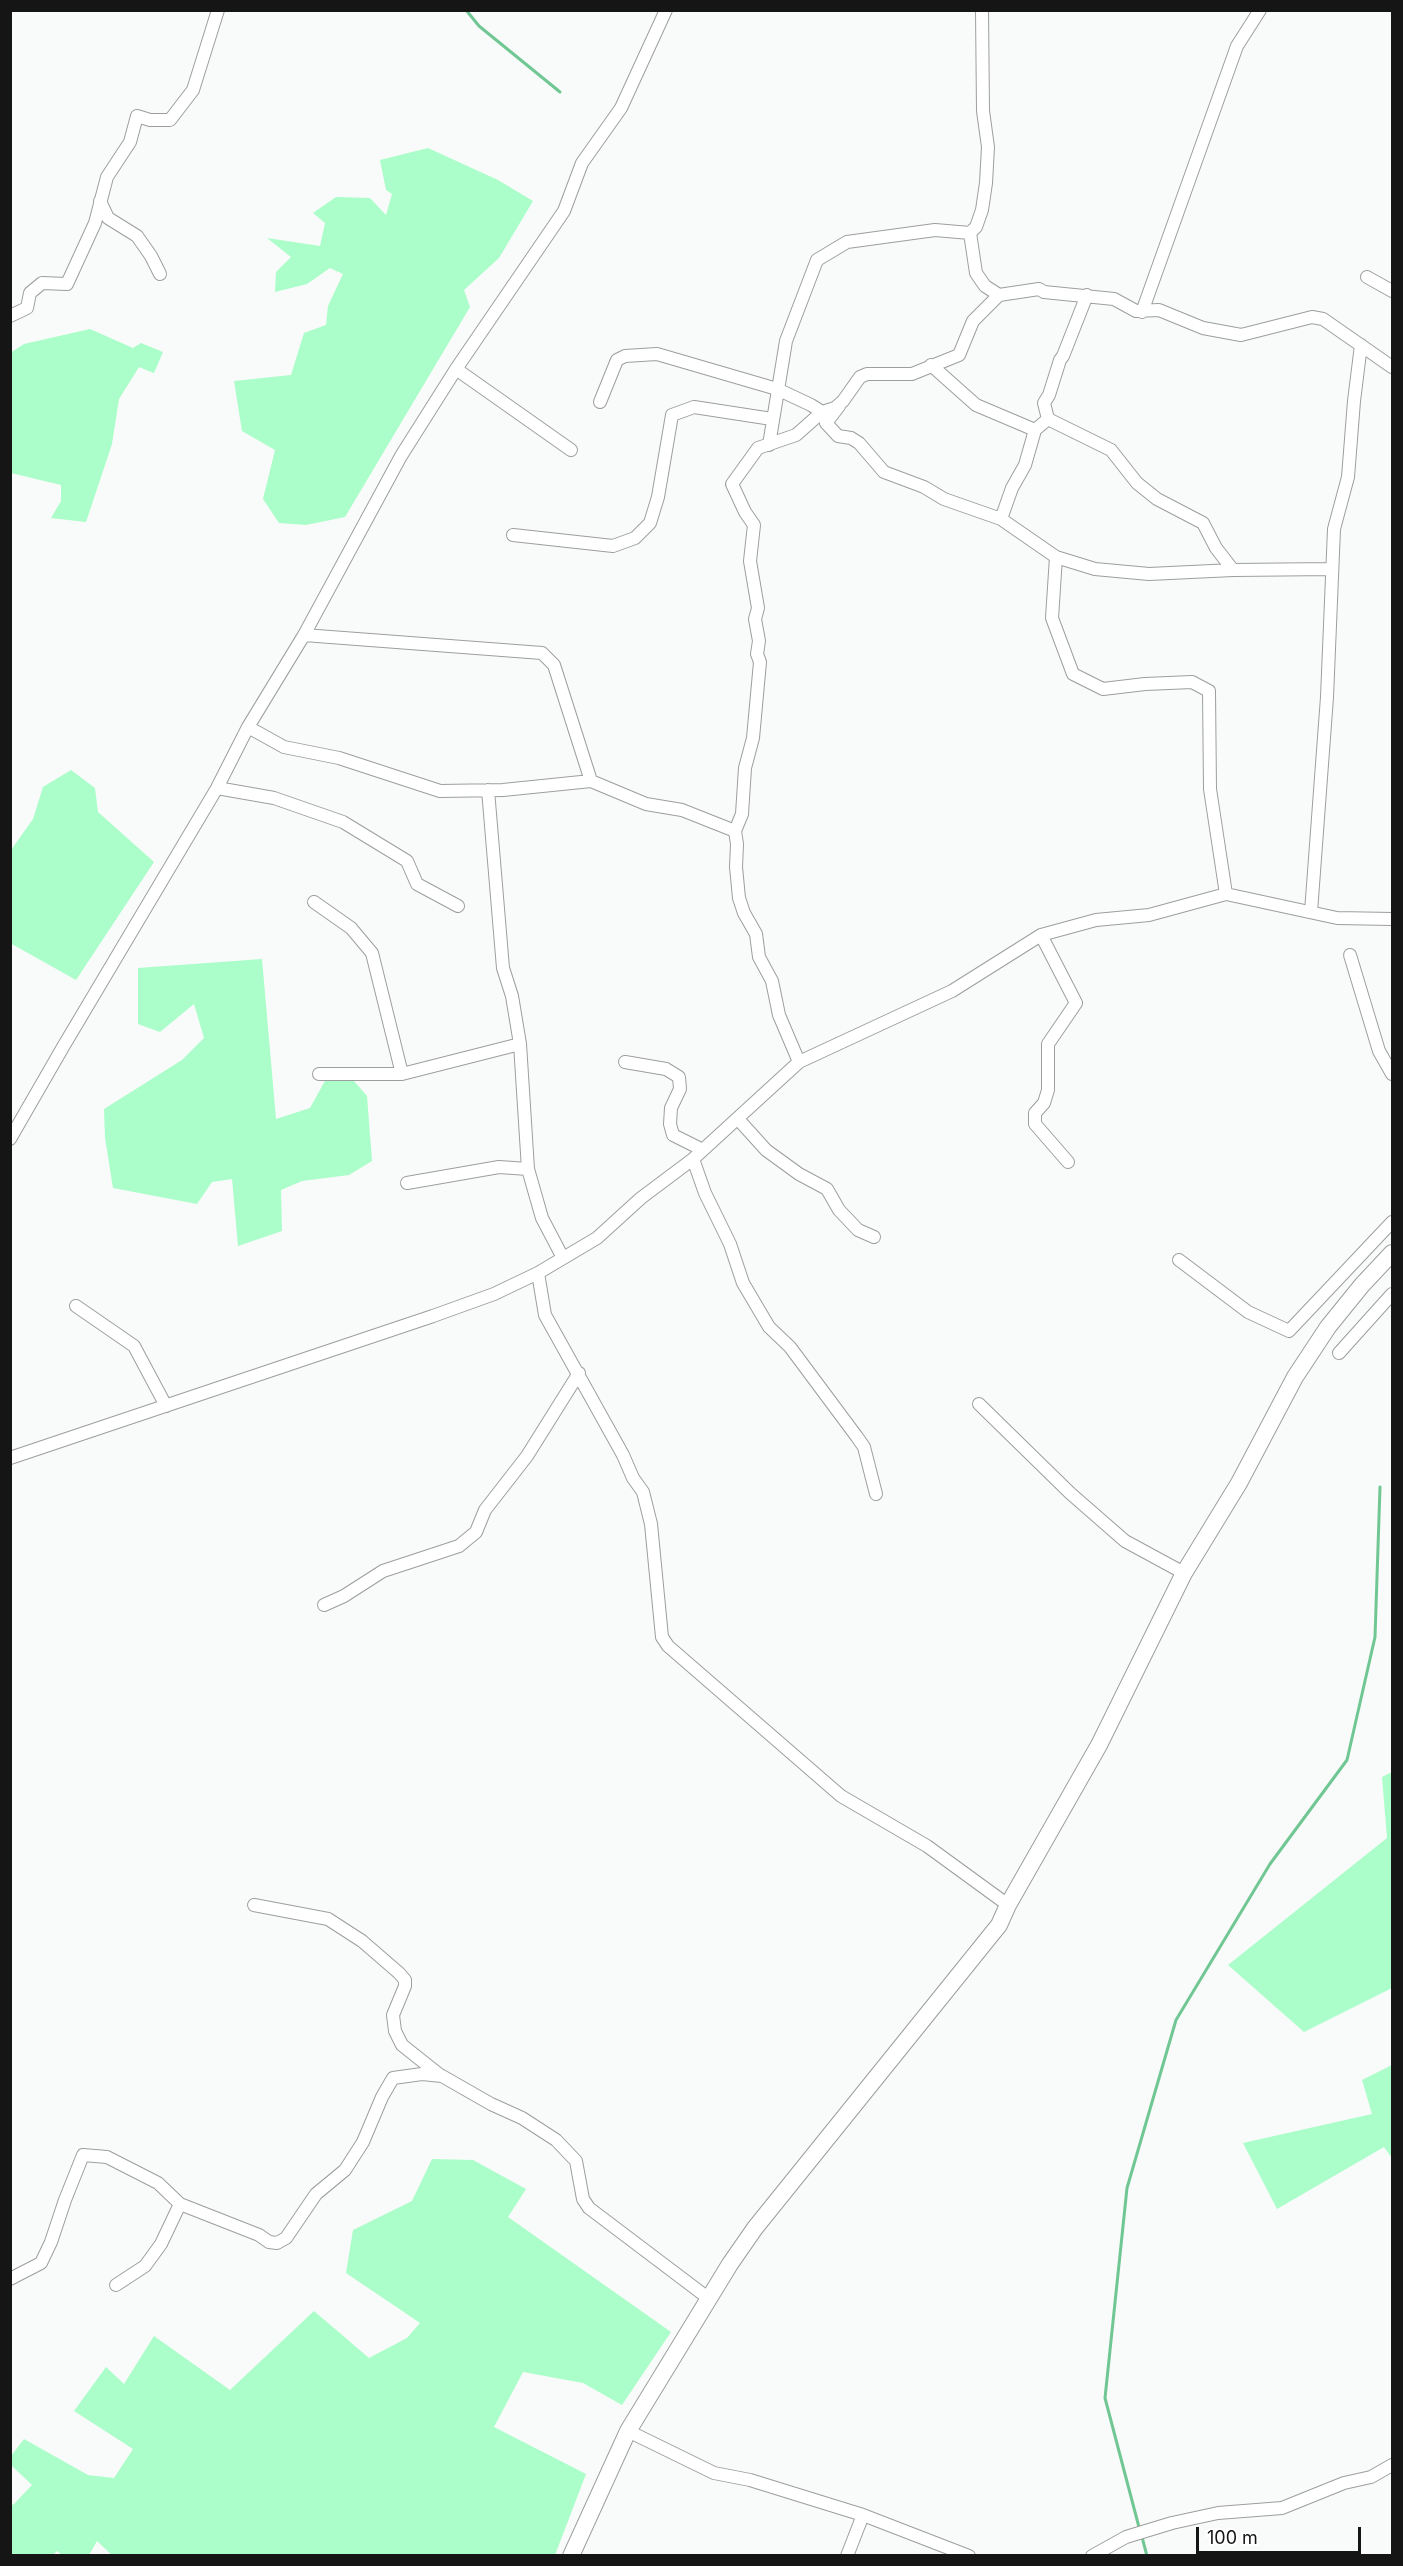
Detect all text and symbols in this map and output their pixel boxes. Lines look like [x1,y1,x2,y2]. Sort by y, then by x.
scale bar [1199,2515,1364,2553]
text: 100 m [1207,2527,1258,2548]

